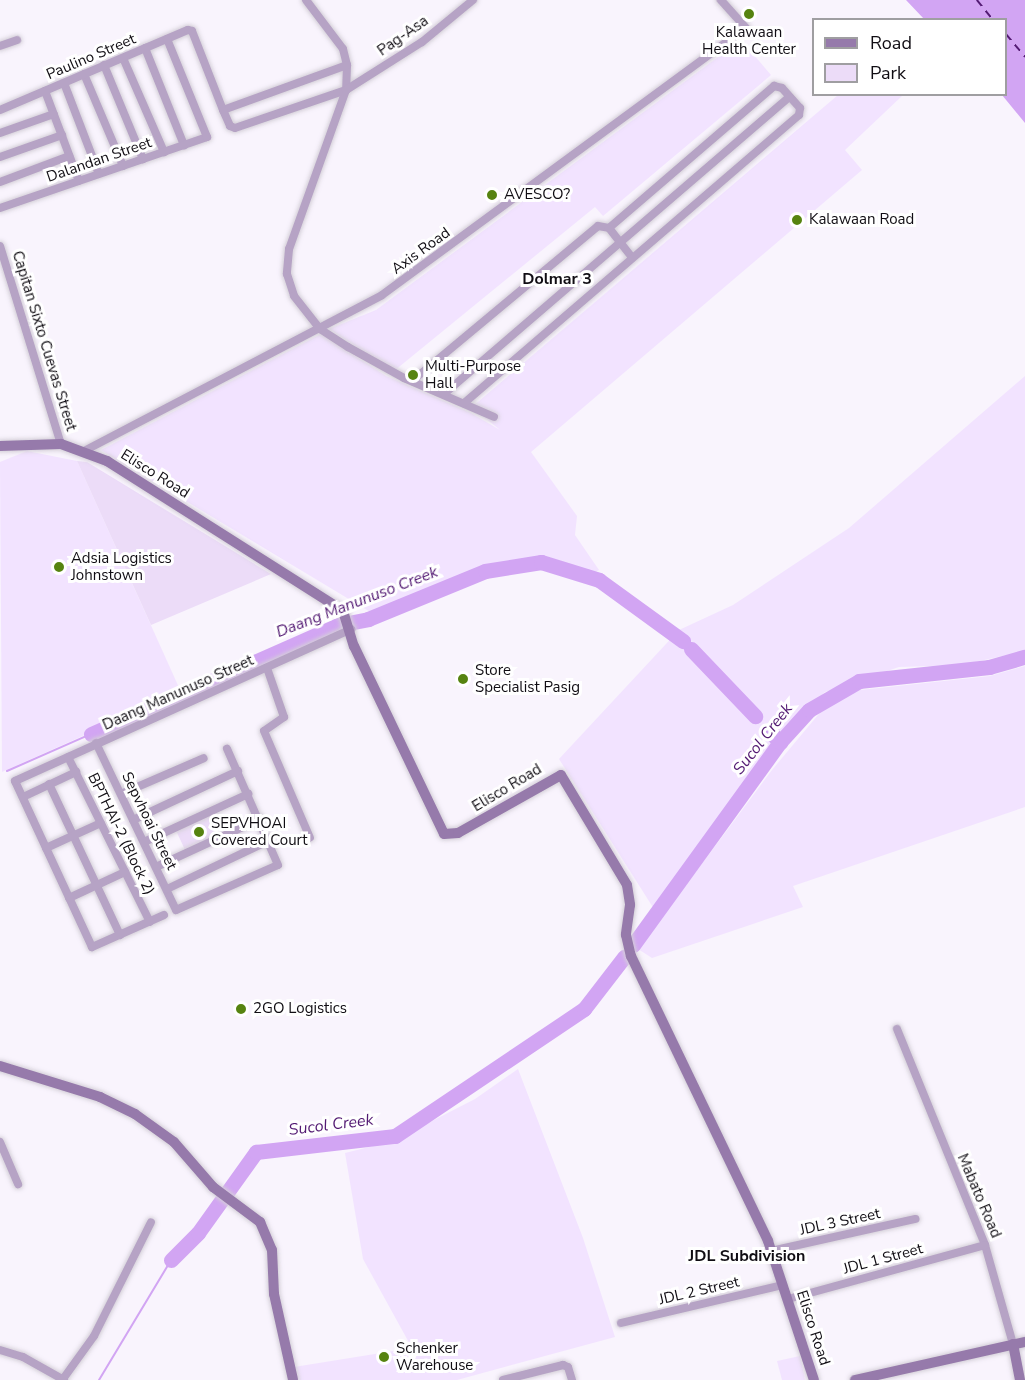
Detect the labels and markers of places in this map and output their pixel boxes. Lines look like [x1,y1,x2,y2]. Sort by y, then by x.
marker: Kalawaan Health Center [742,7,756,21]
place label: Kalawaan Health Center [702,23,796,58]
place label: AVESCO? [504,186,570,204]
marker: AVESCO? [485,188,499,202]
place label: Kalawaan Road [809,211,914,229]
marker: Kalawaan Road [790,213,804,227]
place label: Multi-Purpose Hall [425,357,521,392]
marker: Multi-Purpose Hall [406,368,420,382]
place label: Adsia Logistics Johnstown [71,549,172,584]
marker: Adsia Logistics Johnstown [52,560,66,574]
place label: Store Specialist Pasig [475,661,580,696]
marker: Store Specialist Pasig [456,672,470,686]
place label: SEPVHOAI Covered Court [211,814,308,849]
marker: SEPVHOAI Covered Court [192,825,206,839]
place label: 2GO Logistics [253,1000,347,1018]
marker: 2GO Logistics [234,1002,248,1016]
place label: Schenker Warehouse [396,1339,473,1374]
marker: Schenker Warehouse [377,1350,391,1364]

